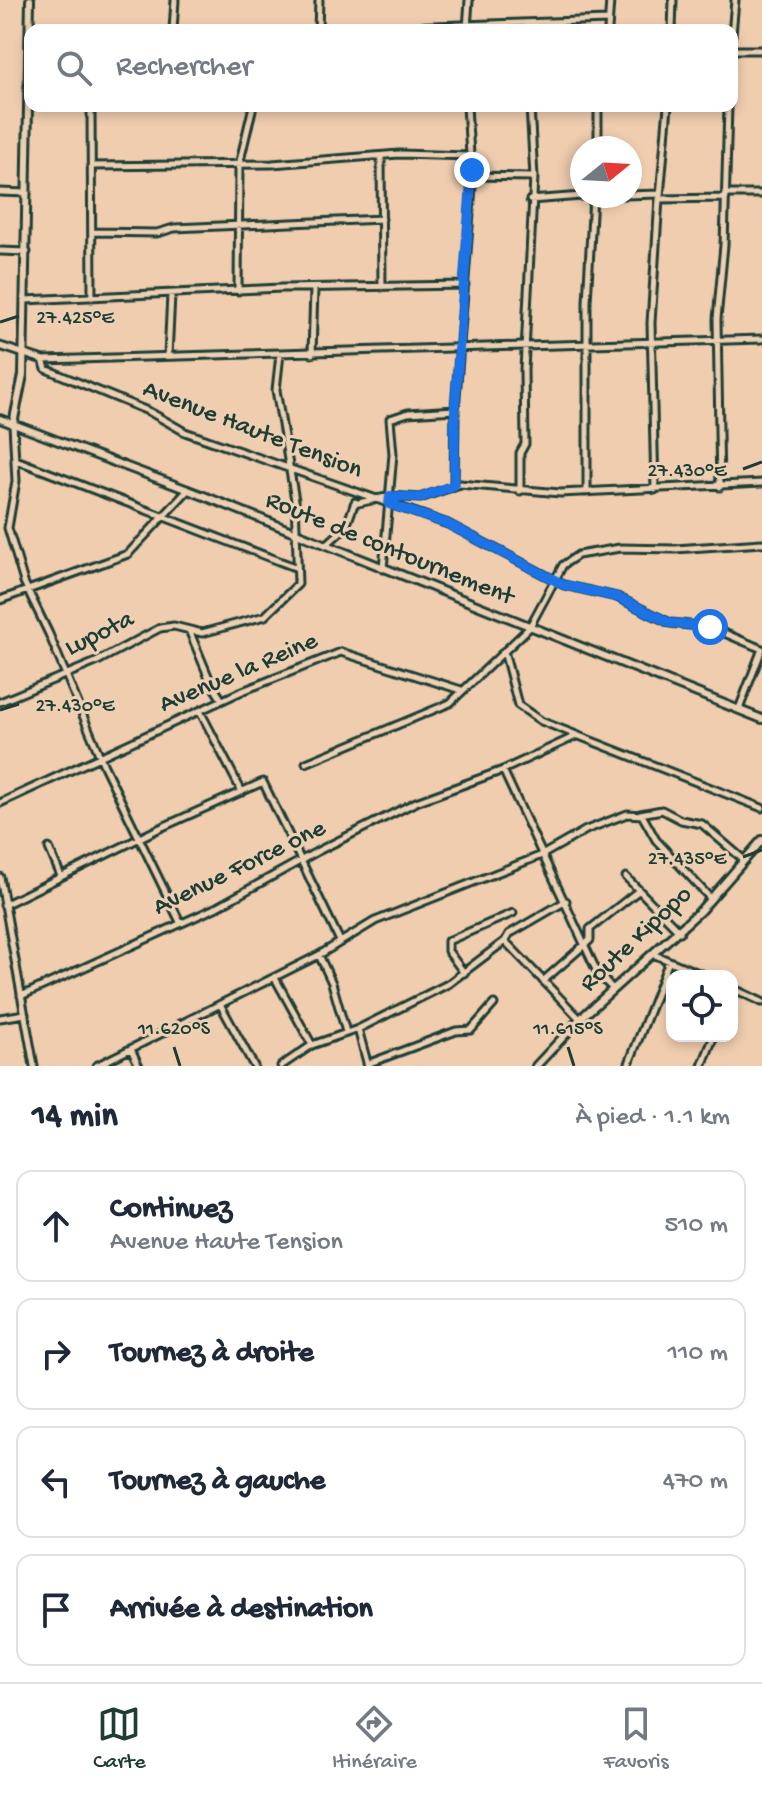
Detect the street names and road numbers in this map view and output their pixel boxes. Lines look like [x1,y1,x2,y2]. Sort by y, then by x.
street label: Avenue Haute Tension [138,375,367,487]
street label: Route de contournement [260,486,520,615]
street label: Lupota [60,604,141,665]
street label: Avenue la Reine [155,626,323,721]
street label: Avenue Force one [149,814,332,924]
street label: Route Kipopo [574,880,700,1000]

